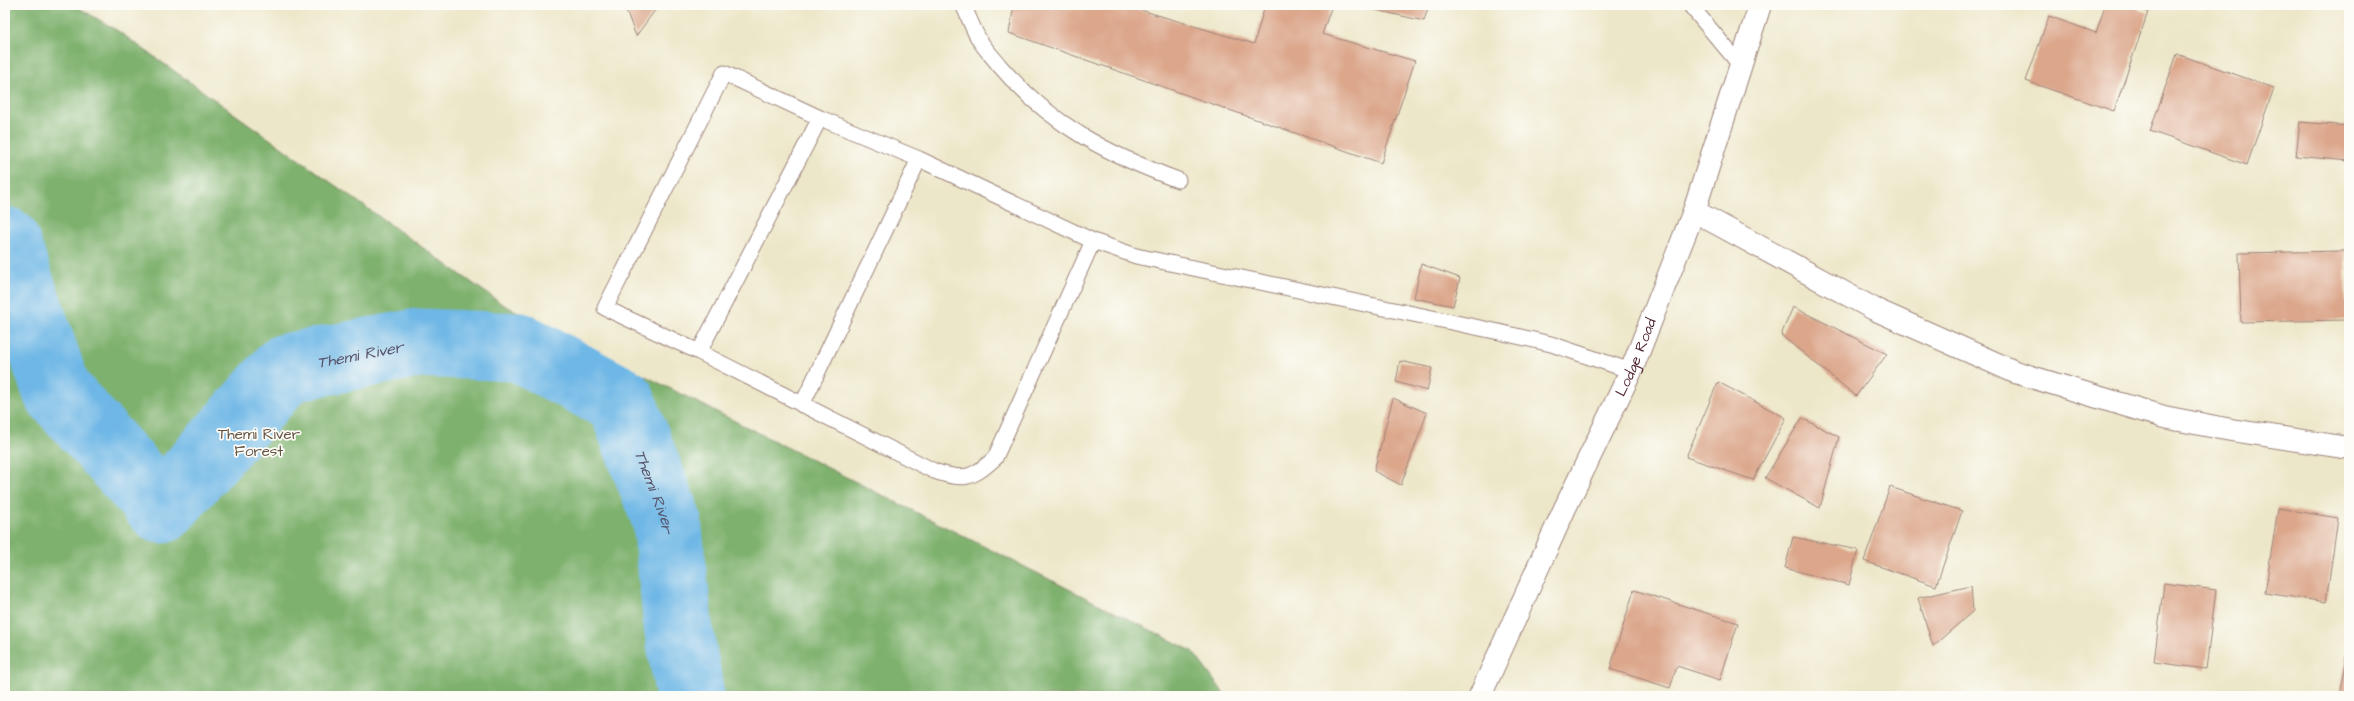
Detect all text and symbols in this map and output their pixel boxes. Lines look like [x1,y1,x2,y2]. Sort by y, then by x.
street label: Lodge Road [1610,315,1662,400]
water label: Themi River [315,336,408,374]
park label: Themi River Forest [218,424,300,462]
water label: Themi River [629,447,678,536]

